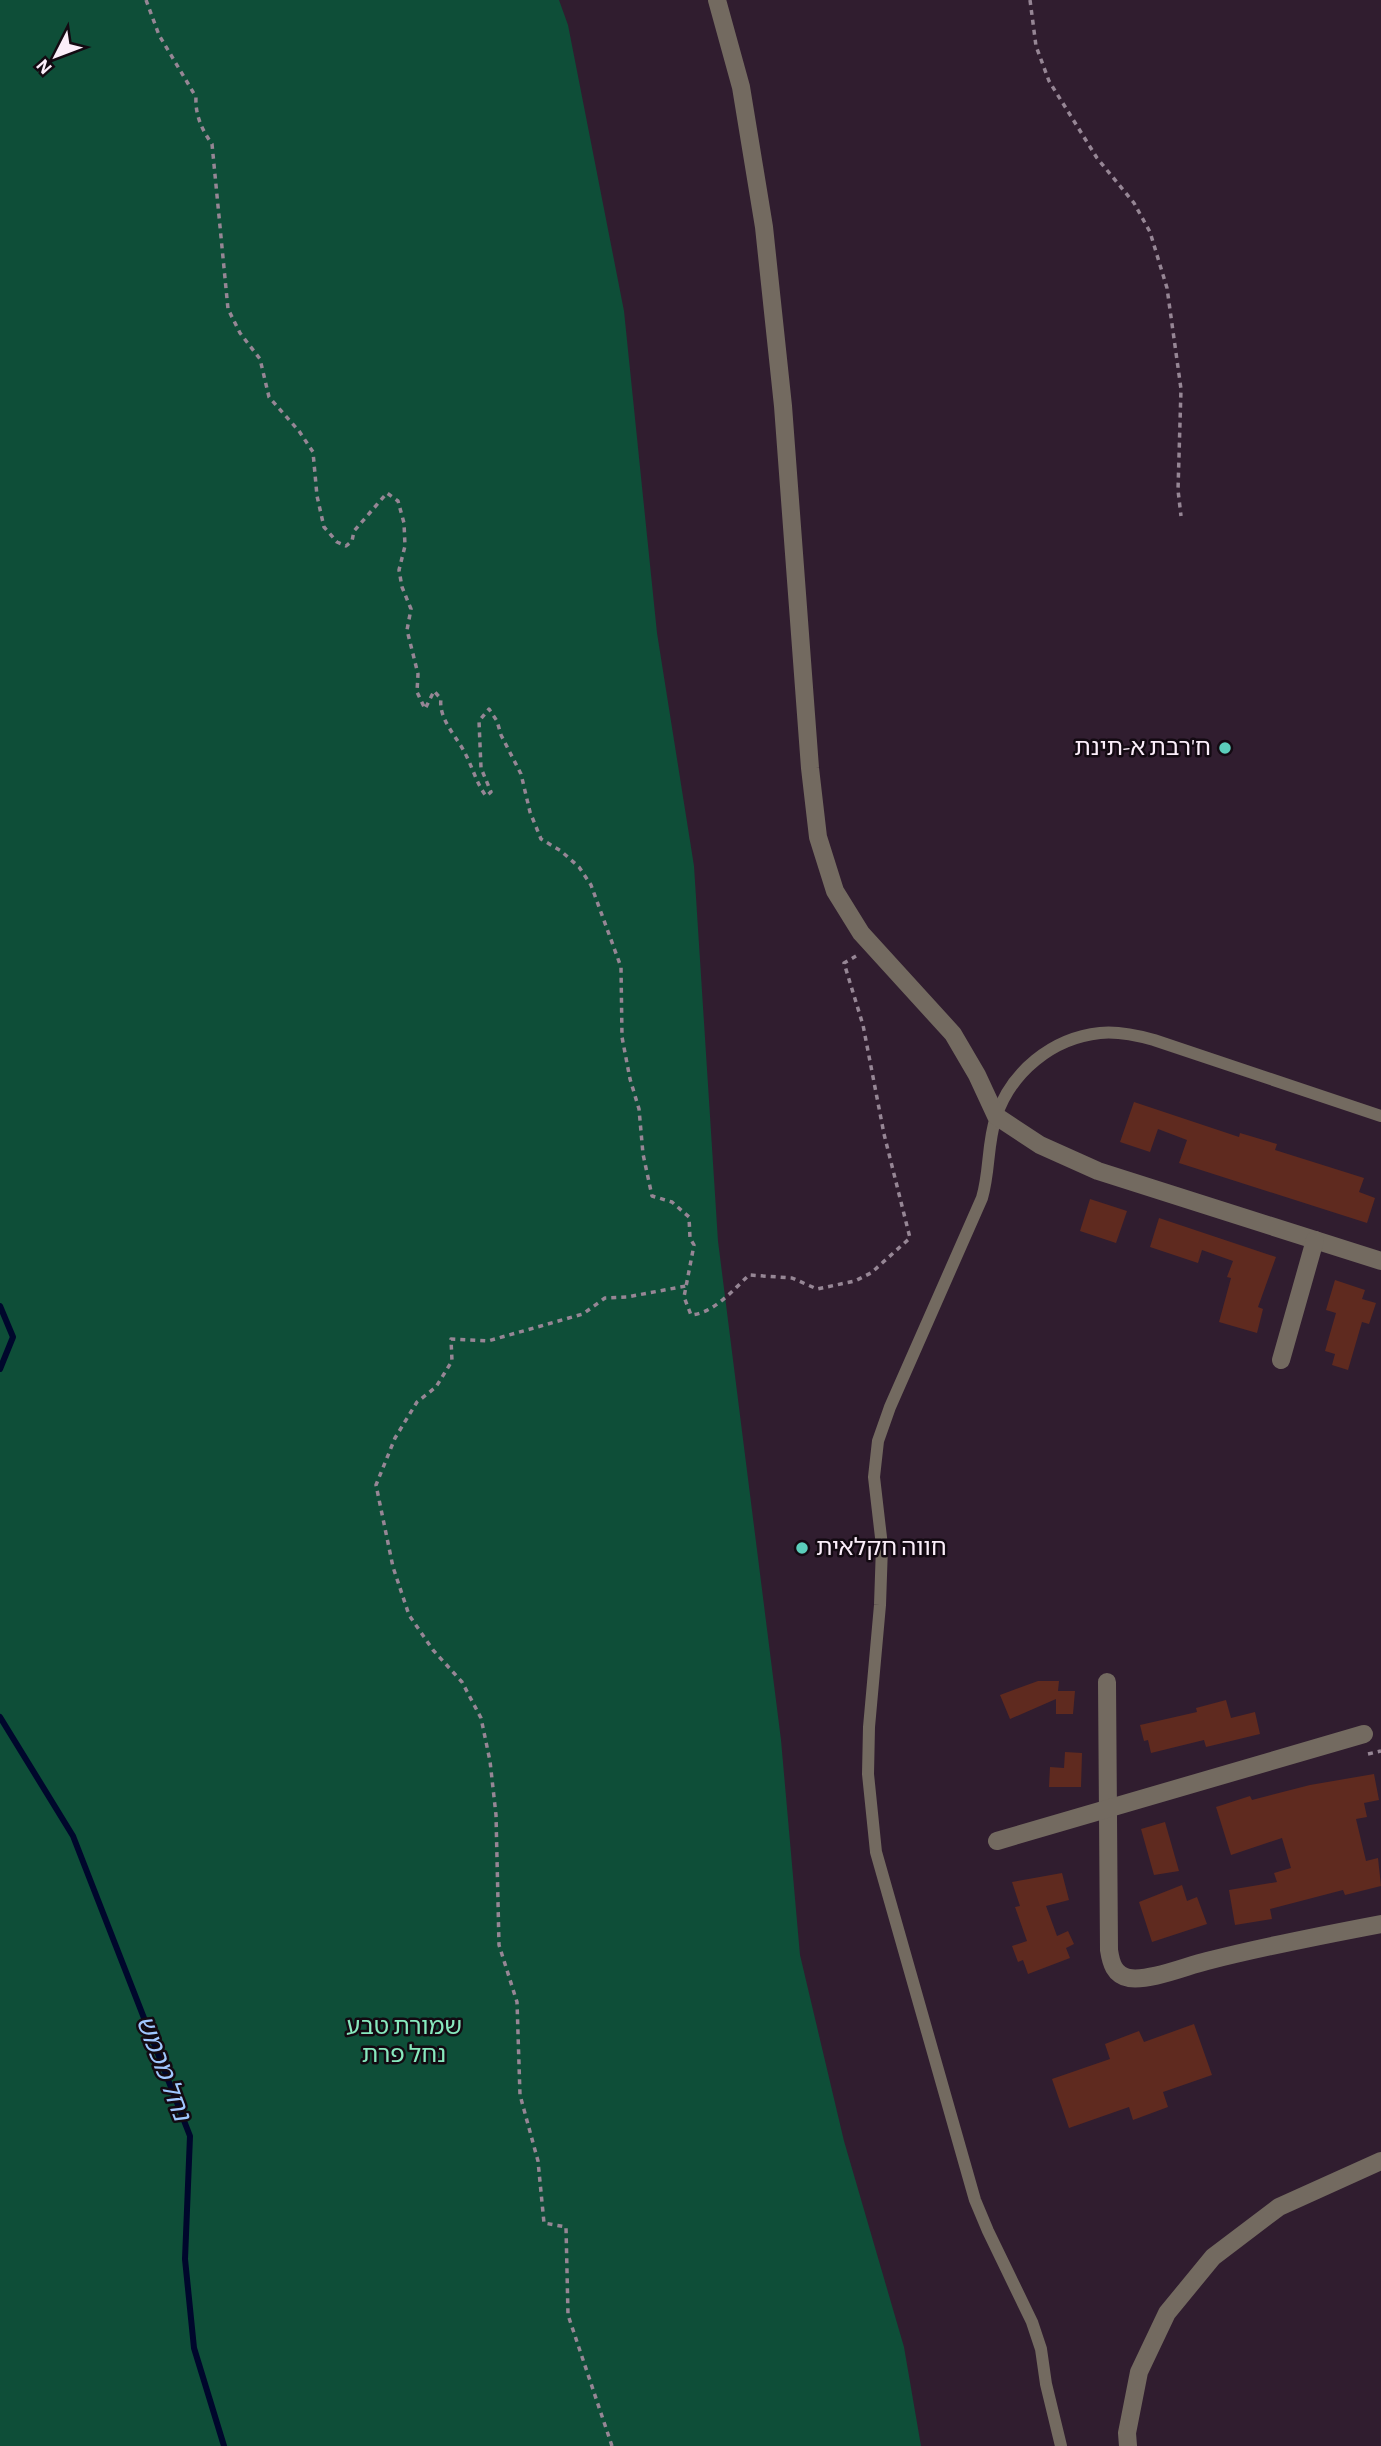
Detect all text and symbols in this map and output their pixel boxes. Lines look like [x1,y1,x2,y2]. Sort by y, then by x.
north arrow [21,21,91,91]
text: N [33,55,56,78]
place label: ח'רבת א-תינת [1074,736,1211,760]
marker: ח'רבת א-תינת [1217,740,1233,756]
place label: חווה חקלאית [816,1536,947,1560]
marker: חווה חקלאית [794,1540,810,1556]
water label: נחל מכמש [131,2012,196,2126]
park label: שמורת טבע נחל פרת [346,2015,462,2067]

